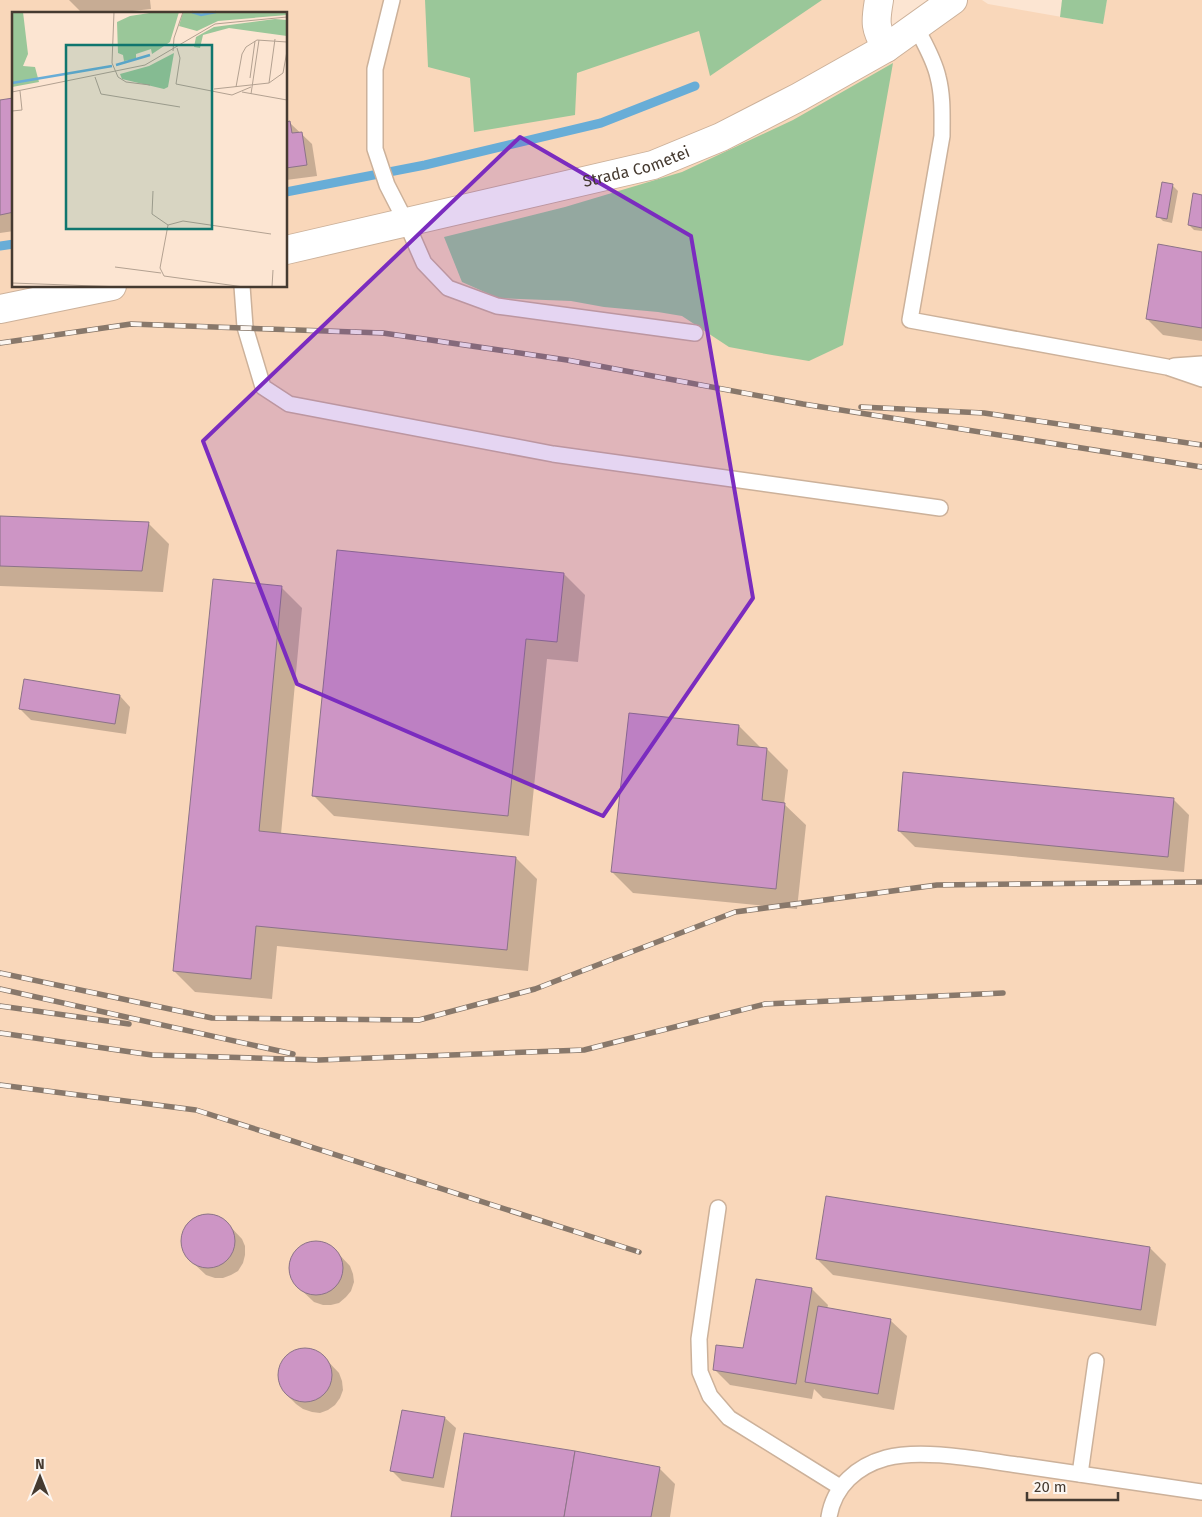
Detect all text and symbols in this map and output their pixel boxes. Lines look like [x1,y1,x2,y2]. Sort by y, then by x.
inset map [12,12,288,288]
street label: Strada Cometei [581,142,693,191]
north arrow [15,1452,65,1502]
text: N [35,1456,45,1473]
scale bar [1027,1470,1118,1502]
text: 20 m [1034,1478,1067,1496]

